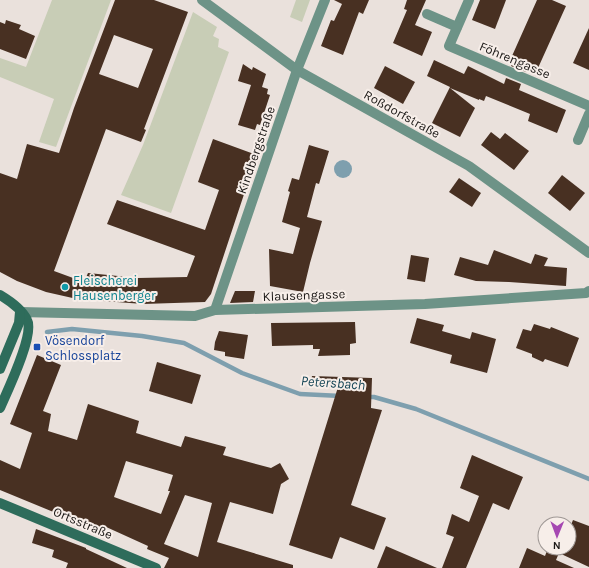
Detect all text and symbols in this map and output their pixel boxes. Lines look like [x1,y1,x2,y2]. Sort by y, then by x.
street label: Föhrengasse [477,38,553,82]
street label: Roßdorfstraße [361,87,443,141]
street label: Kindbergstraße [234,104,278,196]
place label: Fleischerei Hausenberger [73,273,156,303]
marker: Fleischerei Hausenberger [60,282,70,292]
street label: Klausengasse [262,286,346,304]
place label: Vösendorf Schlossplatz [45,333,121,363]
marker: Vösendorf Schlossplatz [32,342,42,352]
water label: Petersbach [300,372,366,394]
street label: Ortsstraße [51,504,115,542]
north arrow [537,516,577,556]
text: N [553,539,561,552]

